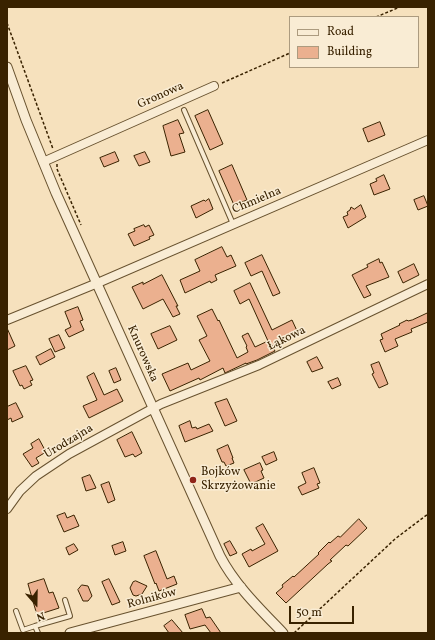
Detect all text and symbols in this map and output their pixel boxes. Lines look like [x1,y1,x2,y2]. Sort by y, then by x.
legend [289,16,419,68]
text: Road [327,24,354,40]
text: Building [327,44,372,60]
street label: Gronowa [136,79,186,113]
street label: Chmielna [230,184,284,218]
street label: Knurowska [123,324,161,384]
street label: Łąkowa [266,324,308,354]
street label: Urodzajna [42,422,96,462]
place label: Bojków Skrzyżowanie [201,466,276,494]
marker: Bojków Skrzyżowanie [188,475,198,485]
north arrow [16,584,56,624]
street label: Rolników [126,586,178,612]
scale bar [291,598,356,624]
text: 50 m [296,605,322,621]
text: N [34,607,47,624]

